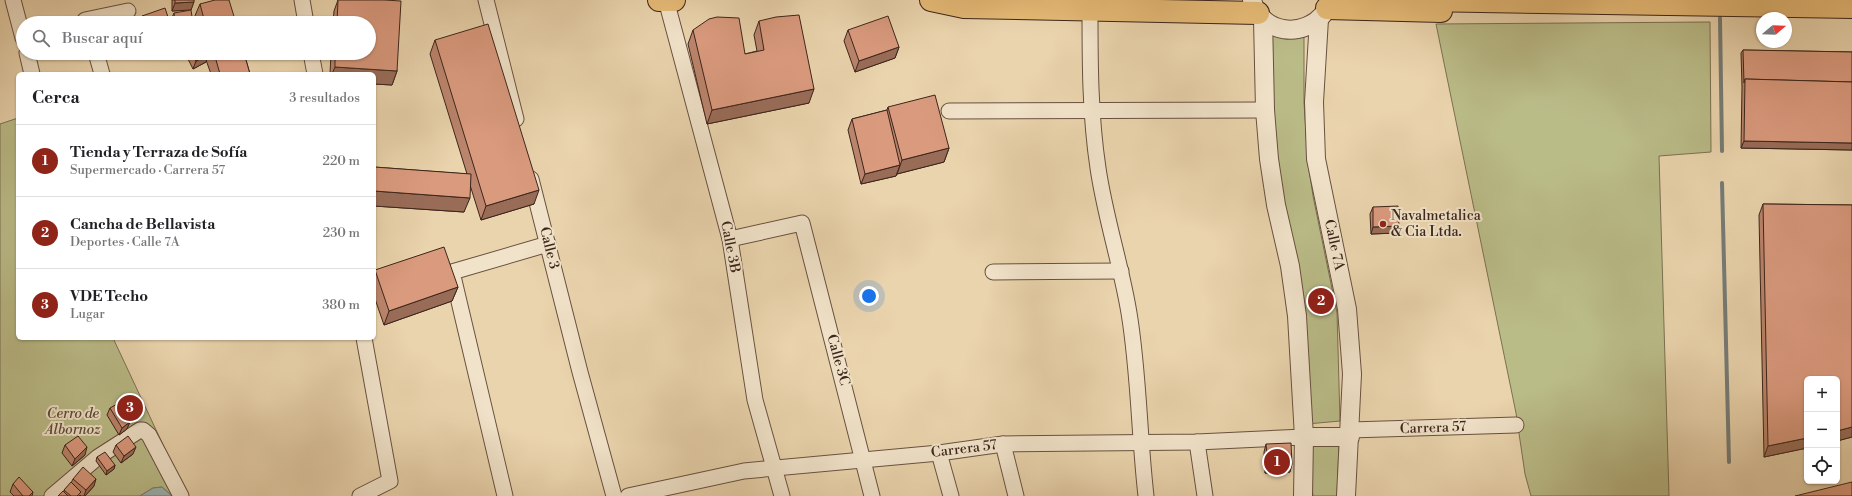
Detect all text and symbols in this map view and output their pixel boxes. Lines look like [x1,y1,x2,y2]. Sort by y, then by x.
north arrow [1756,12,1792,48]
search box [16,16,376,60]
icon: search [30,27,52,49]
text: Buscar aquí [62,29,143,48]
text: Cerca [32,87,80,109]
text: 3 resultados [289,90,360,106]
text: Tienda y Terraza de Sofía [70,143,247,162]
text: 1 [42,153,48,169]
text: 220 m [322,153,360,169]
text: Supermercado · Carrera 57 [70,162,225,178]
place label: Navalmetalica & Cia Ltda. [1391,207,1482,241]
text: Cancha de Bellavista [70,215,215,234]
street label: Calle 7A [1320,218,1348,272]
marker: Navalmetalica & Cia Ltda. [1378,219,1388,229]
street label: Calle 3B [716,220,744,274]
text: 2 [41,225,49,241]
text: 230 m [323,225,360,241]
street label: Calle 3 [535,225,563,271]
text: Deportes · Calle 7A [70,234,180,250]
your location [859,286,879,306]
pin: 2 [1308,286,1334,316]
text: VDE Techo [70,287,148,306]
text: 3 [41,297,49,313]
text: 380 m [322,297,360,313]
text: Lugar [70,306,105,322]
street label: Calle 3C [823,332,853,388]
map controls [1804,376,1840,484]
button: + [1804,376,1840,412]
pin: 3 [117,393,143,423]
park label: Cerro de Albornoz [43,405,101,439]
button: − [1804,412,1840,448]
street label: Carrera 57 [1400,418,1466,438]
street label: Carrera 57 [930,436,998,462]
pin: 1 [1264,447,1290,477]
button: locate [1804,448,1840,484]

